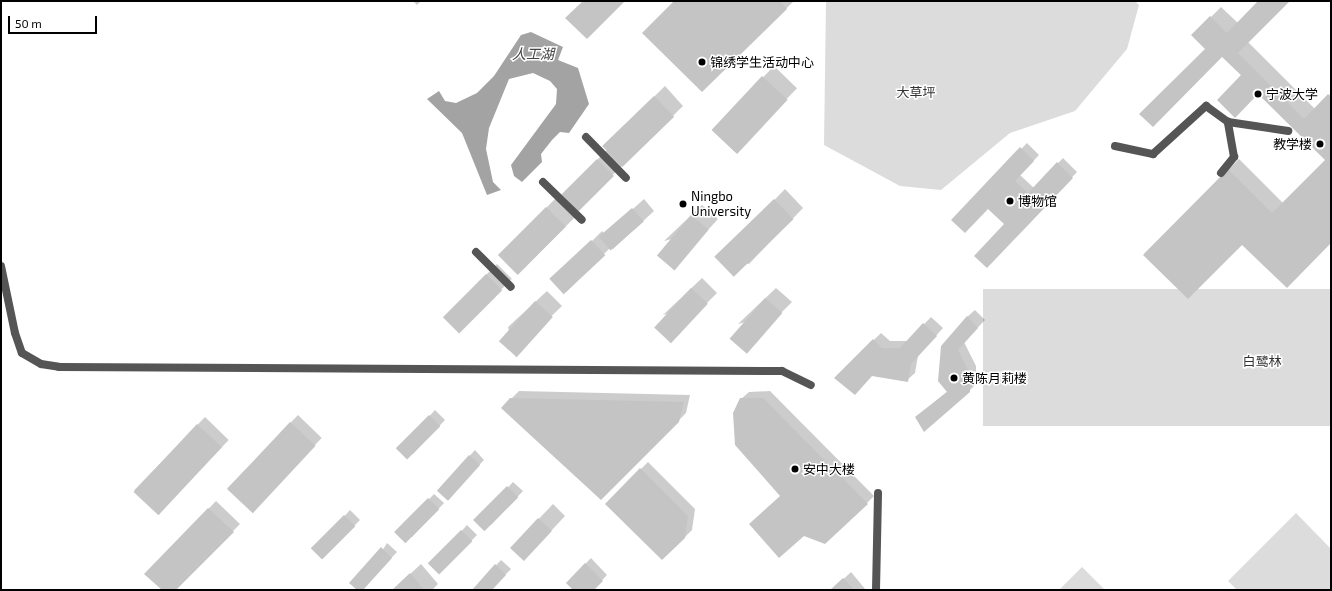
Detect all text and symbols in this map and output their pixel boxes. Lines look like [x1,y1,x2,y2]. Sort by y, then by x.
scale bar [10,8,99,34]
text: 50 m [15,16,42,30]
water label: 人工湖 [512,46,554,62]
place label: 锦绣学生活动中心 [710,54,814,70]
marker: 锦绣学生活动中心 [697,57,707,67]
park label: 大草坪 [897,84,935,100]
place label: 宁波大学 [1266,86,1318,102]
marker: 宁波大学 [1253,89,1263,99]
place label: 教学楼 [1273,136,1312,152]
marker: 教学楼 [1315,139,1325,149]
place label: Ningbo University [691,189,751,220]
place label: 博物馆 [1018,193,1057,209]
marker: 博物馆 [1005,196,1015,206]
marker: Ningbo University [678,199,688,209]
park label: 白鹭林 [1243,353,1281,369]
place label: 黄陈月莉楼 [962,370,1027,386]
marker: 黄陈月莉楼 [949,373,959,383]
place label: 安中大楼 [803,461,855,477]
marker: 安中大楼 [790,464,800,474]

